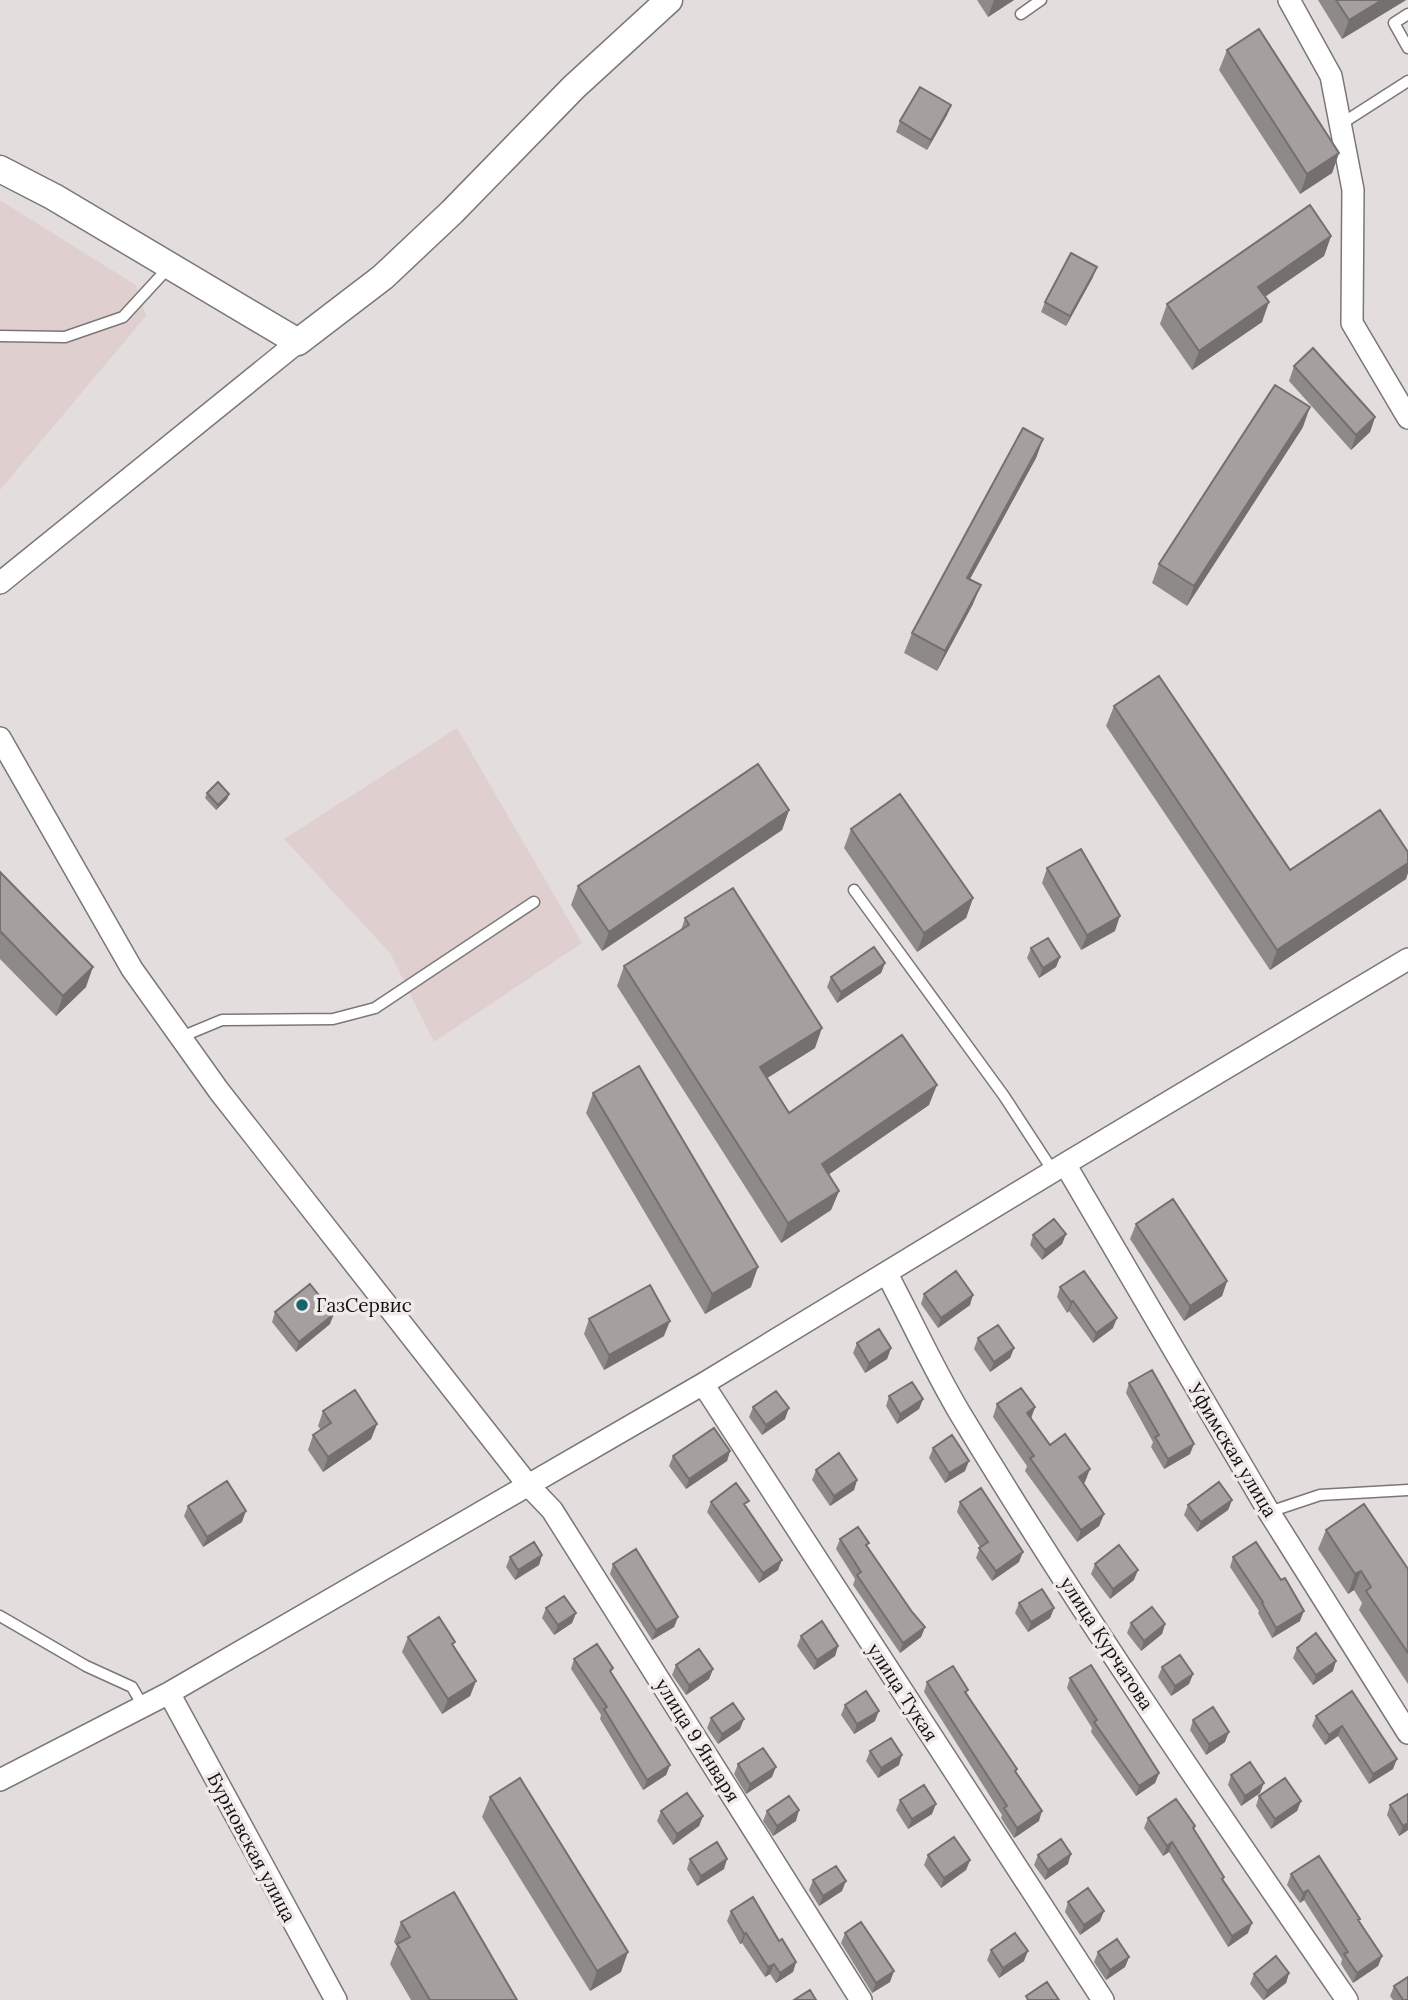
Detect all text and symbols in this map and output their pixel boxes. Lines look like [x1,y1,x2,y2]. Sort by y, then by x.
place label: ГазСервис [316,1293,412,1317]
marker: ГазСервис [294,1297,310,1313]
street label: Уфимская улица [1183,1378,1283,1522]
street label: улица Курчатова [1055,1572,1159,1714]
street label: улица Тукая [862,1638,944,1746]
street label: улица 9 Января [650,1674,746,1806]
street label: Бурновская улица [202,1768,302,1926]

